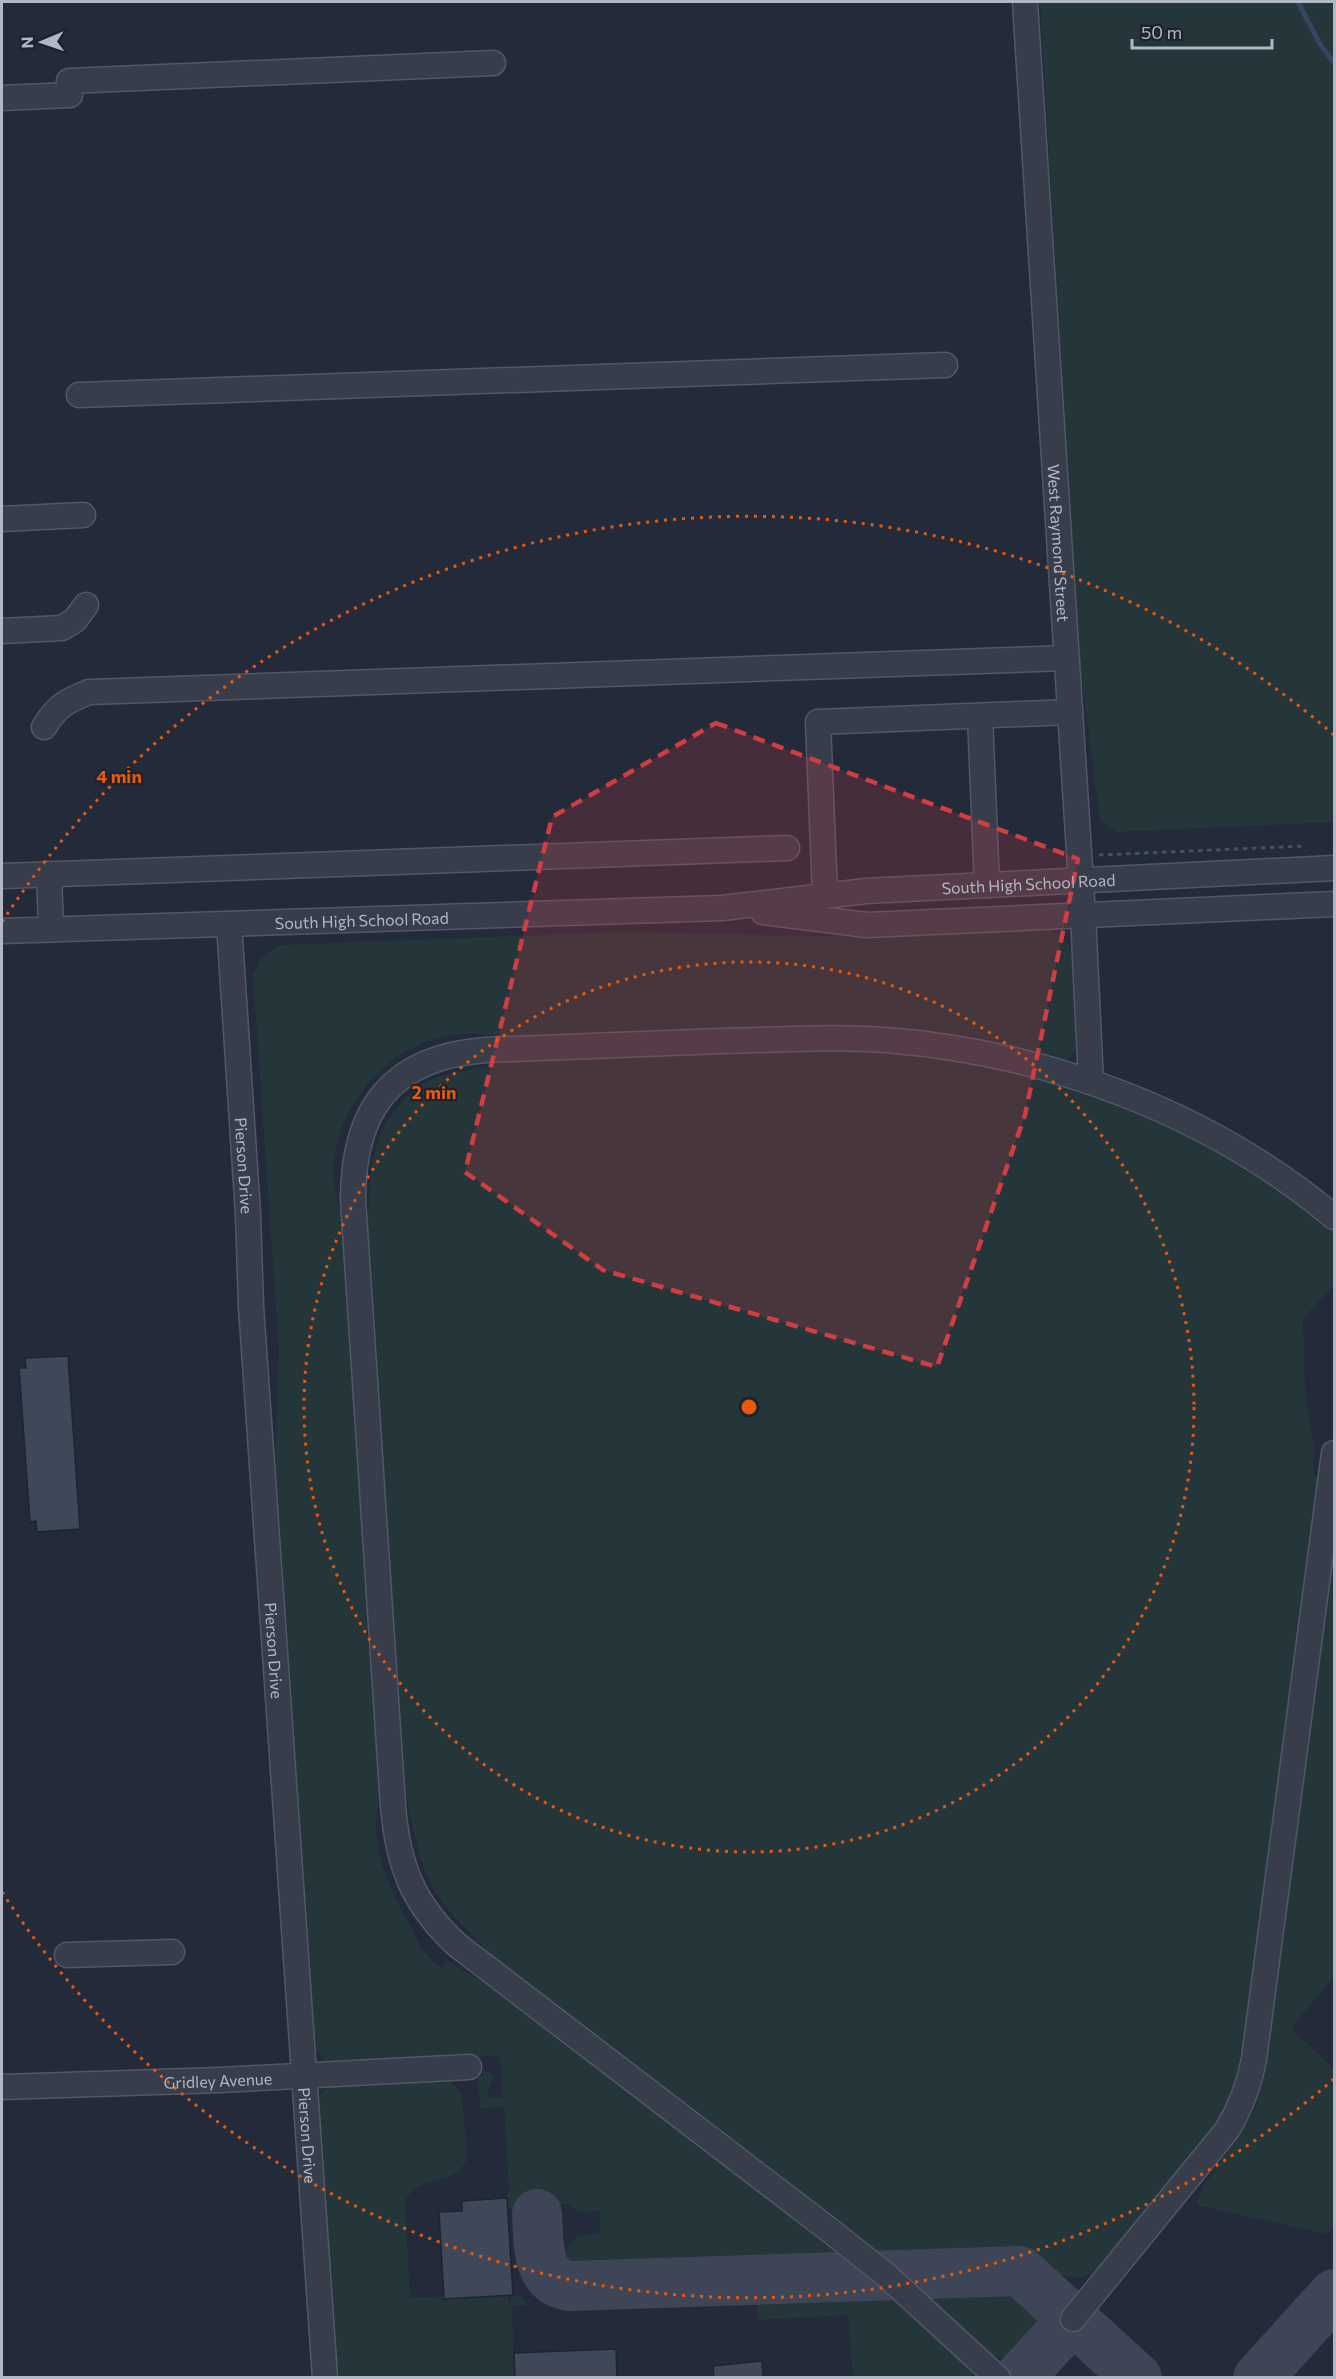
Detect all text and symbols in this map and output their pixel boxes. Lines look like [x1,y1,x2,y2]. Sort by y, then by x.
north arrow [12,12,72,72]
scale bar [1132,12,1272,50]
text: 50 m [1141,21,1182,43]
text: N [17,36,36,49]
street label: West Raymond Street [1045,463,1074,623]
text: 4 min [96,765,142,787]
street label: South High School Road [941,869,1116,897]
street label: South High School Road [275,907,449,932]
text: 2 min [412,1081,456,1103]
street label: Pierson Drive [232,1117,257,1214]
centre of rings [739,1397,759,1417]
street label: Pierson Drive [262,1602,288,1699]
street label: Gridley Avenue [163,2068,273,2091]
street label: Pierson Drive [295,2087,321,2184]

